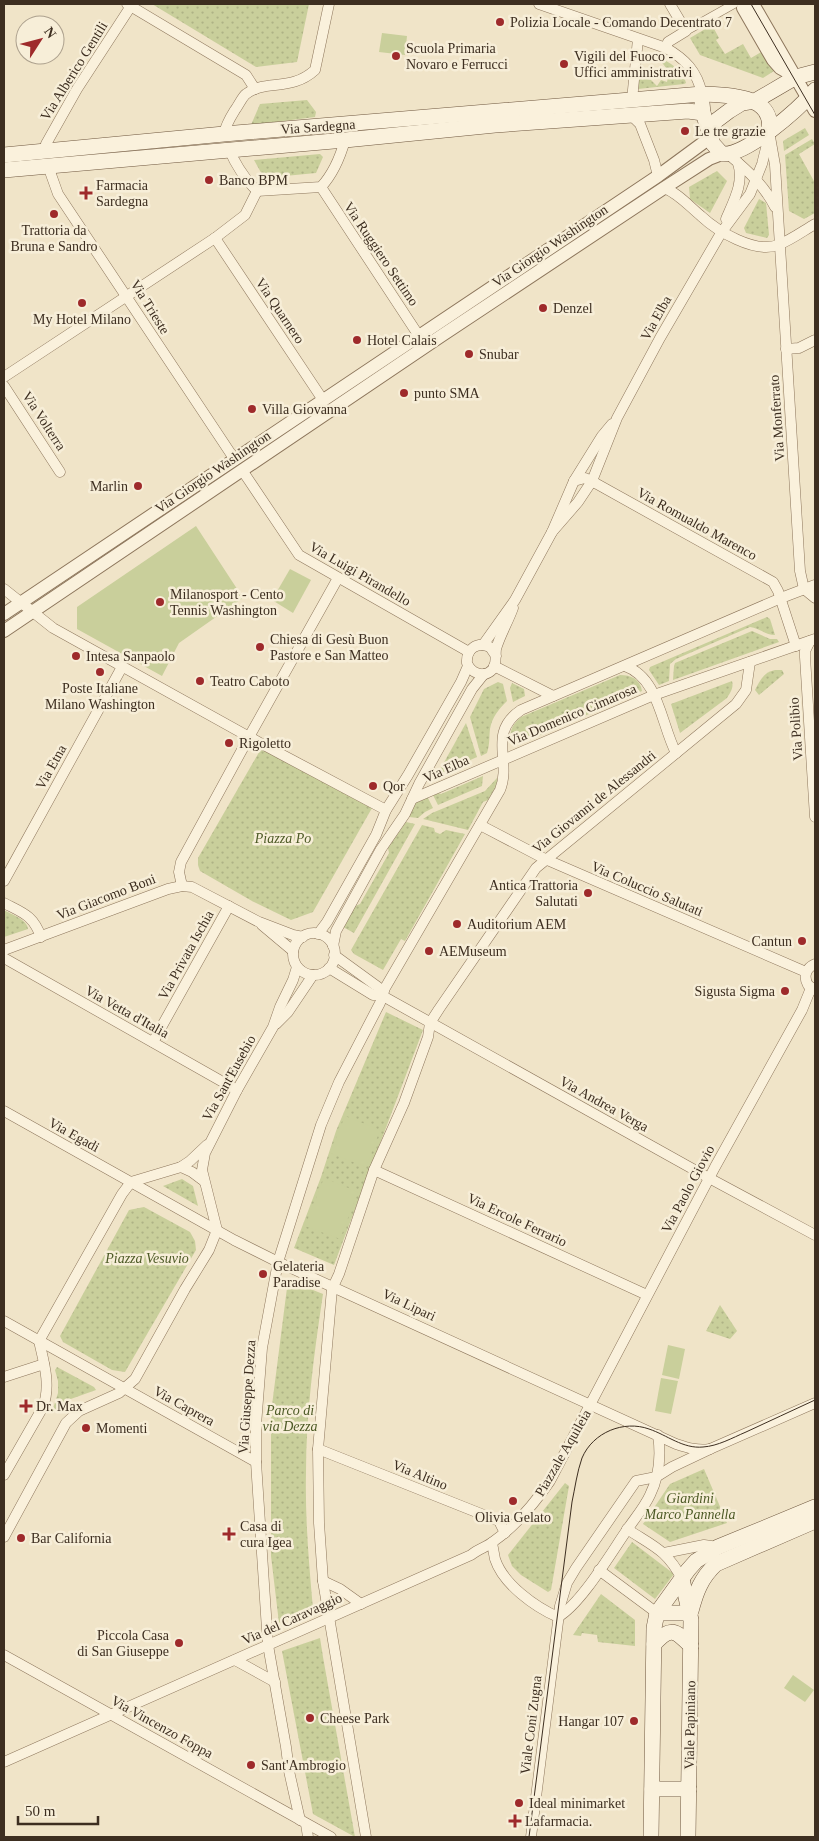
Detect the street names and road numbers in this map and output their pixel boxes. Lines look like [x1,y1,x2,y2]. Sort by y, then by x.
street label: Via Alberico Gentili [38,19,110,123]
street label: Via Sardegna [280,117,357,137]
street label: Via Ruggiero Settimo [341,199,421,309]
street label: Via Giorgio Washington [489,202,611,290]
street label: Via Quarnero [253,275,307,347]
street label: Via Trieste [127,277,173,337]
street label: Via Elba [638,292,675,343]
street label: Via Monferrato [766,374,788,462]
street label: Via Volterra [19,389,69,454]
street label: Via Giorgio Washington [152,428,274,516]
street label: Via Romualdo Marenco [635,485,759,563]
street label: Via Luigi Pirandello [307,539,413,609]
street label: Via Domenico Cimarosa [505,681,639,749]
street label: Via Polibio [786,697,806,761]
street label: Via Etna [33,741,70,792]
street label: Via Giovanni de Alessandri [529,748,659,856]
street label: Via Elba [421,752,472,786]
street label: Via Coluccio Salutati [589,859,705,919]
street label: Via Giacomo Boni [54,871,158,923]
street label: Via Privata Ischia [155,907,217,1002]
street label: Via Vetta d'Italia [83,983,172,1042]
street label: Via Sant'Eusebio [199,1033,259,1123]
street label: Via Andrea Verga [557,1073,652,1135]
street label: Via Egadi [46,1115,102,1155]
street label: Via Paolo Giovio [659,1143,717,1235]
street label: Via Ercole Ferrario [465,1190,569,1250]
street label: Via Lipari [380,1286,438,1324]
street label: Via Giuseppe Dezza [236,1339,259,1454]
street label: Via Caprera [151,1383,218,1429]
street label: Piazzale Aquileia [532,1406,594,1499]
street label: Via Altino [390,1457,450,1493]
street label: Via del Caravaggio [240,1590,344,1648]
street label: Viale Coni Zugna [517,1674,545,1775]
street label: Viale Papiniano [682,1680,698,1770]
street label: Via Vincenzo Foppa [109,1693,216,1762]

